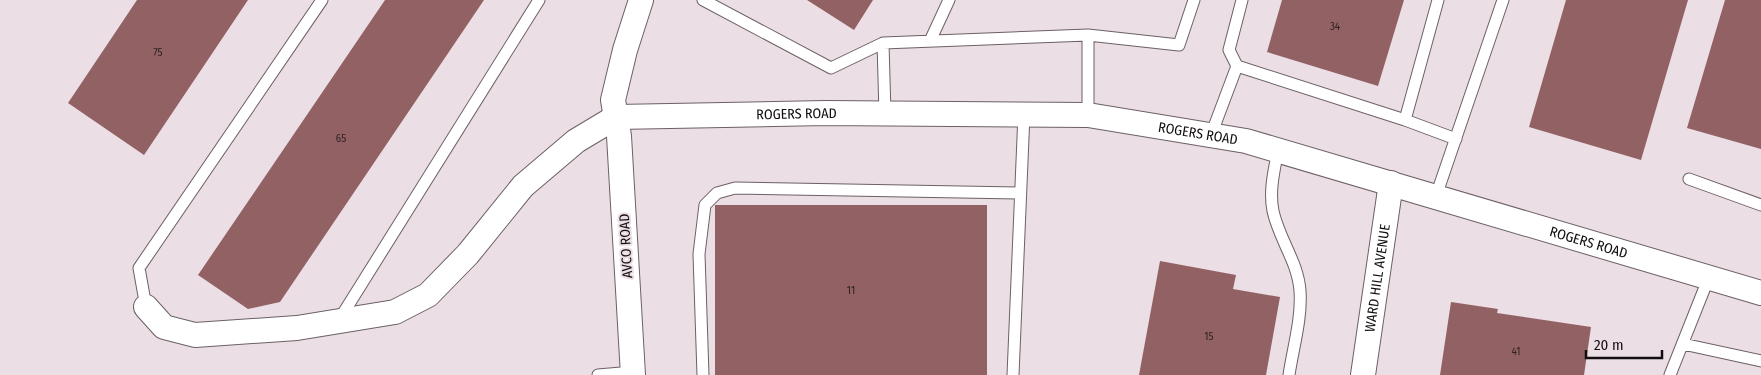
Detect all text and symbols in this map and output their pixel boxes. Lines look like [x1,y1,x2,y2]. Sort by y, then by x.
house number: 34 [1330,20,1341,33]
house number: 75 [153,46,163,59]
street label: ROGERS ROAD [756,104,837,123]
street label: ROGERS ROAD [1157,118,1239,148]
house number: 65 [336,132,346,145]
street label: AVCO ROAD [616,213,636,279]
street label: WARD HILL AVENUE [1361,222,1393,333]
street label: ROGERS ROAD [1548,223,1630,262]
house number: 11 [847,284,855,297]
scale bar [1586,328,1662,360]
house number: 15 [1204,330,1214,343]
text: 20 m [1594,336,1624,354]
house number: 41 [1511,345,1521,358]

